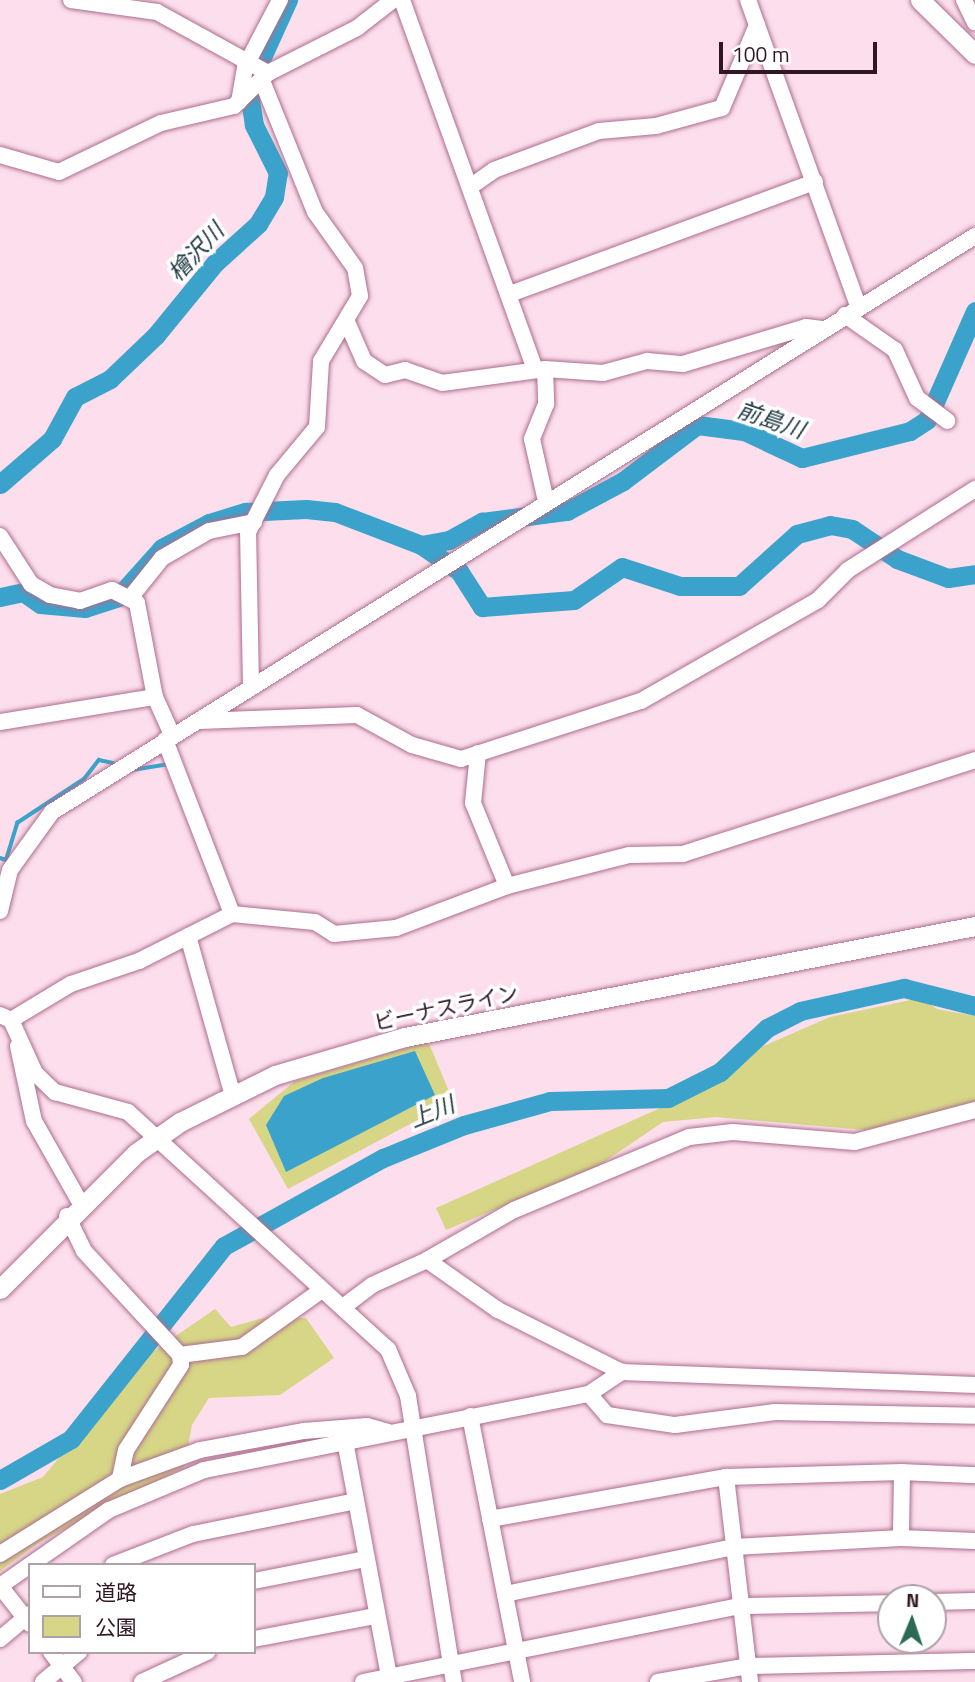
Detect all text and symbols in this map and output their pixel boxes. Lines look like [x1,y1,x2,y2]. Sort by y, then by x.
scale bar [723,28,880,72]
text: 100 m [732,38,789,70]
water label: 檜沢川 [162,217,230,287]
water label: 前島川 [734,396,808,444]
street label: ビーナスライン [371,979,521,1035]
water label: 上川 [406,1091,458,1133]
legend [28,1563,256,1654]
text: 道路 [95,1576,137,1608]
north arrow [877,1584,947,1654]
text: N [906,1585,920,1614]
text: 公園 [95,1611,137,1643]

